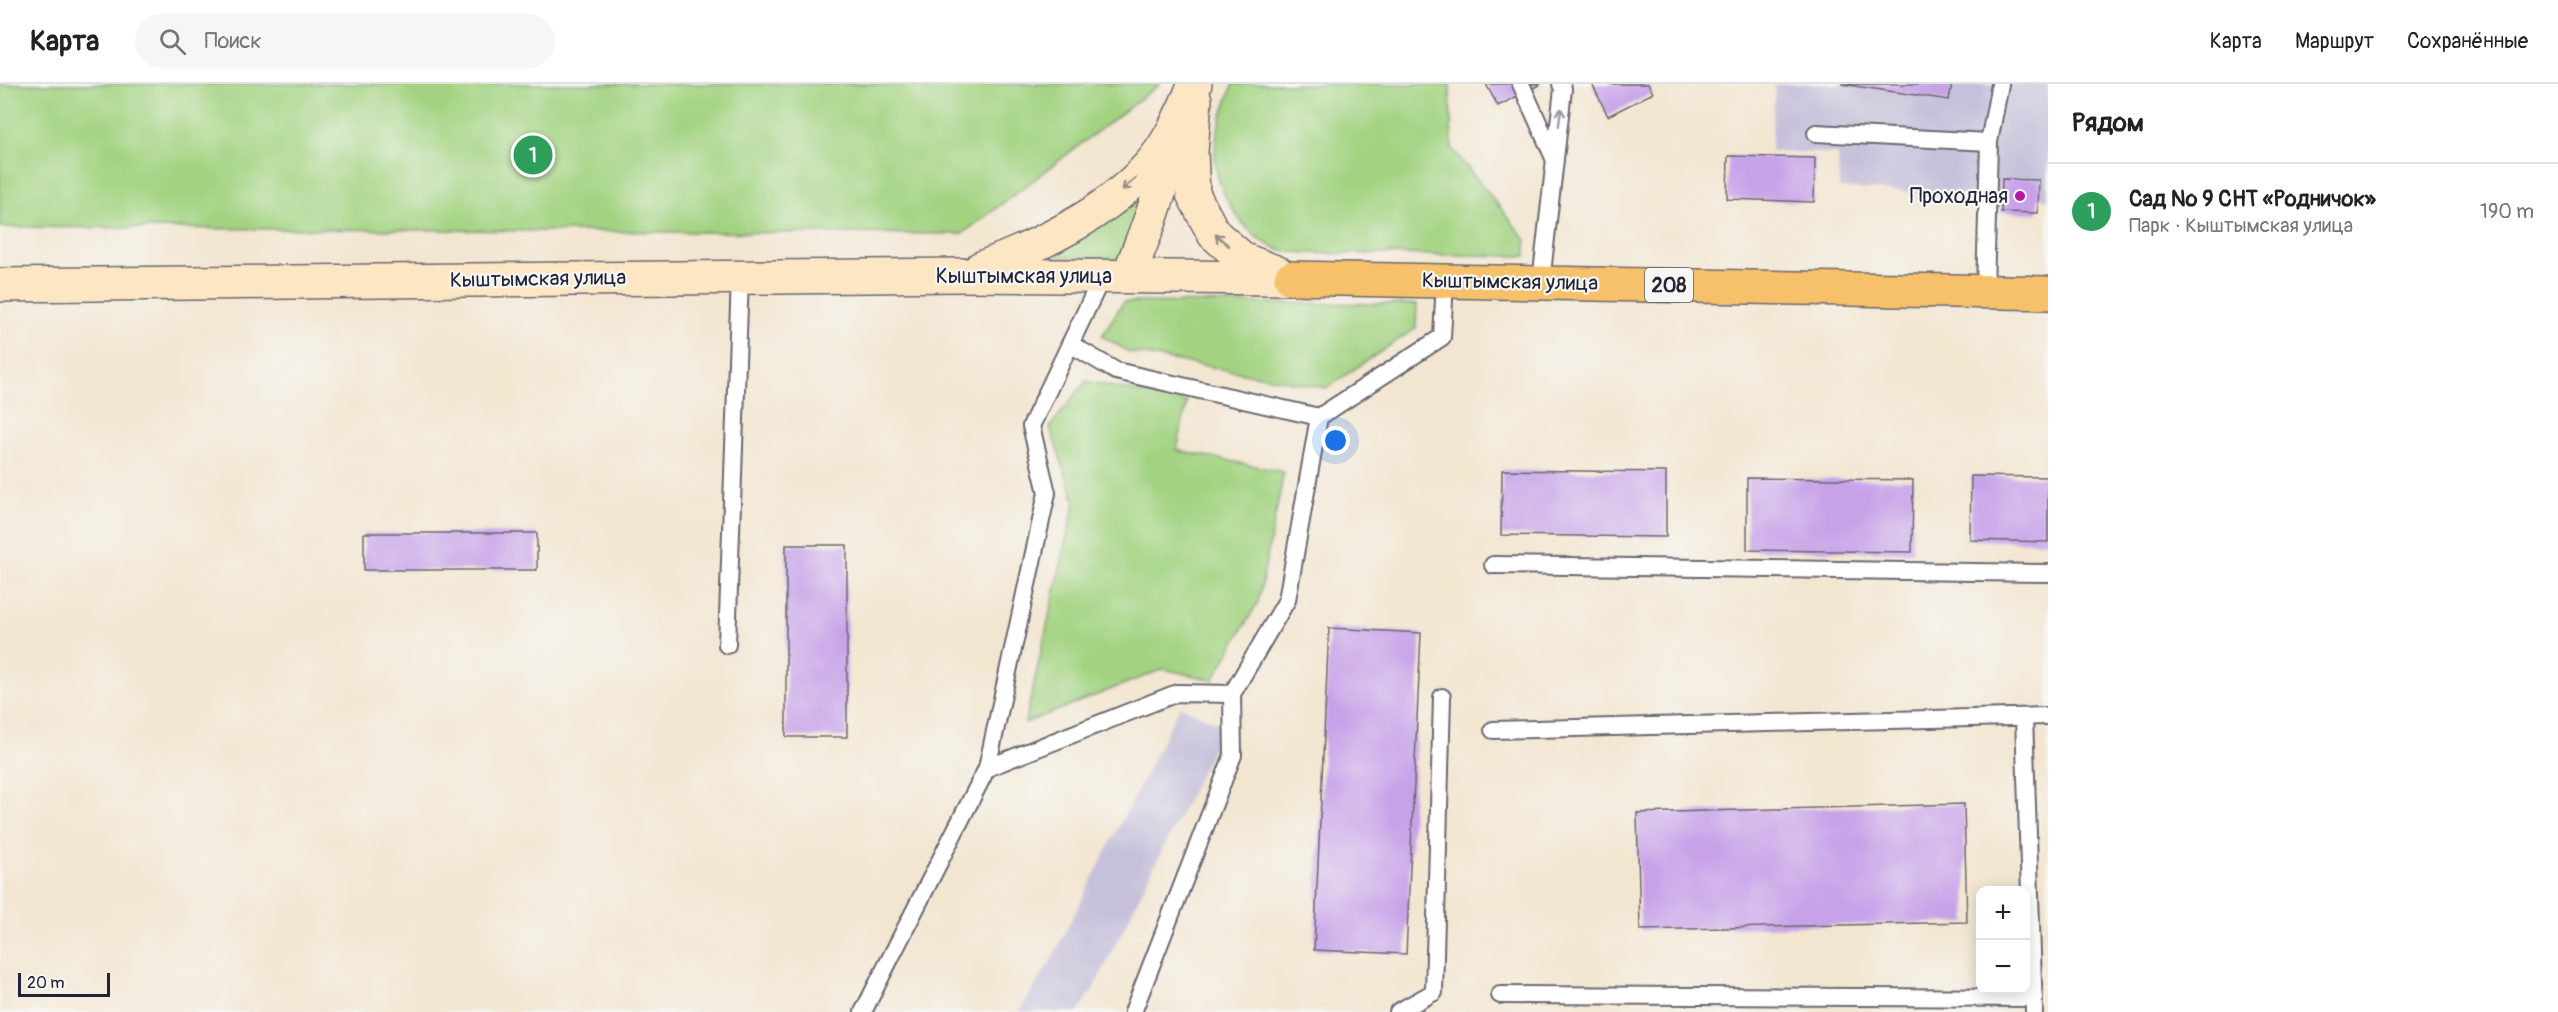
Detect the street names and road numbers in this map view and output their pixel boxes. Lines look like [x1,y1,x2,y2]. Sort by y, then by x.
street label: Кыштымская улица [936,263,1112,290]
street label: Кыштымская улица [450,264,626,294]
street label: Кыштымская улица [1422,267,1598,297]
road number: 208 [1645,268,1693,302]

